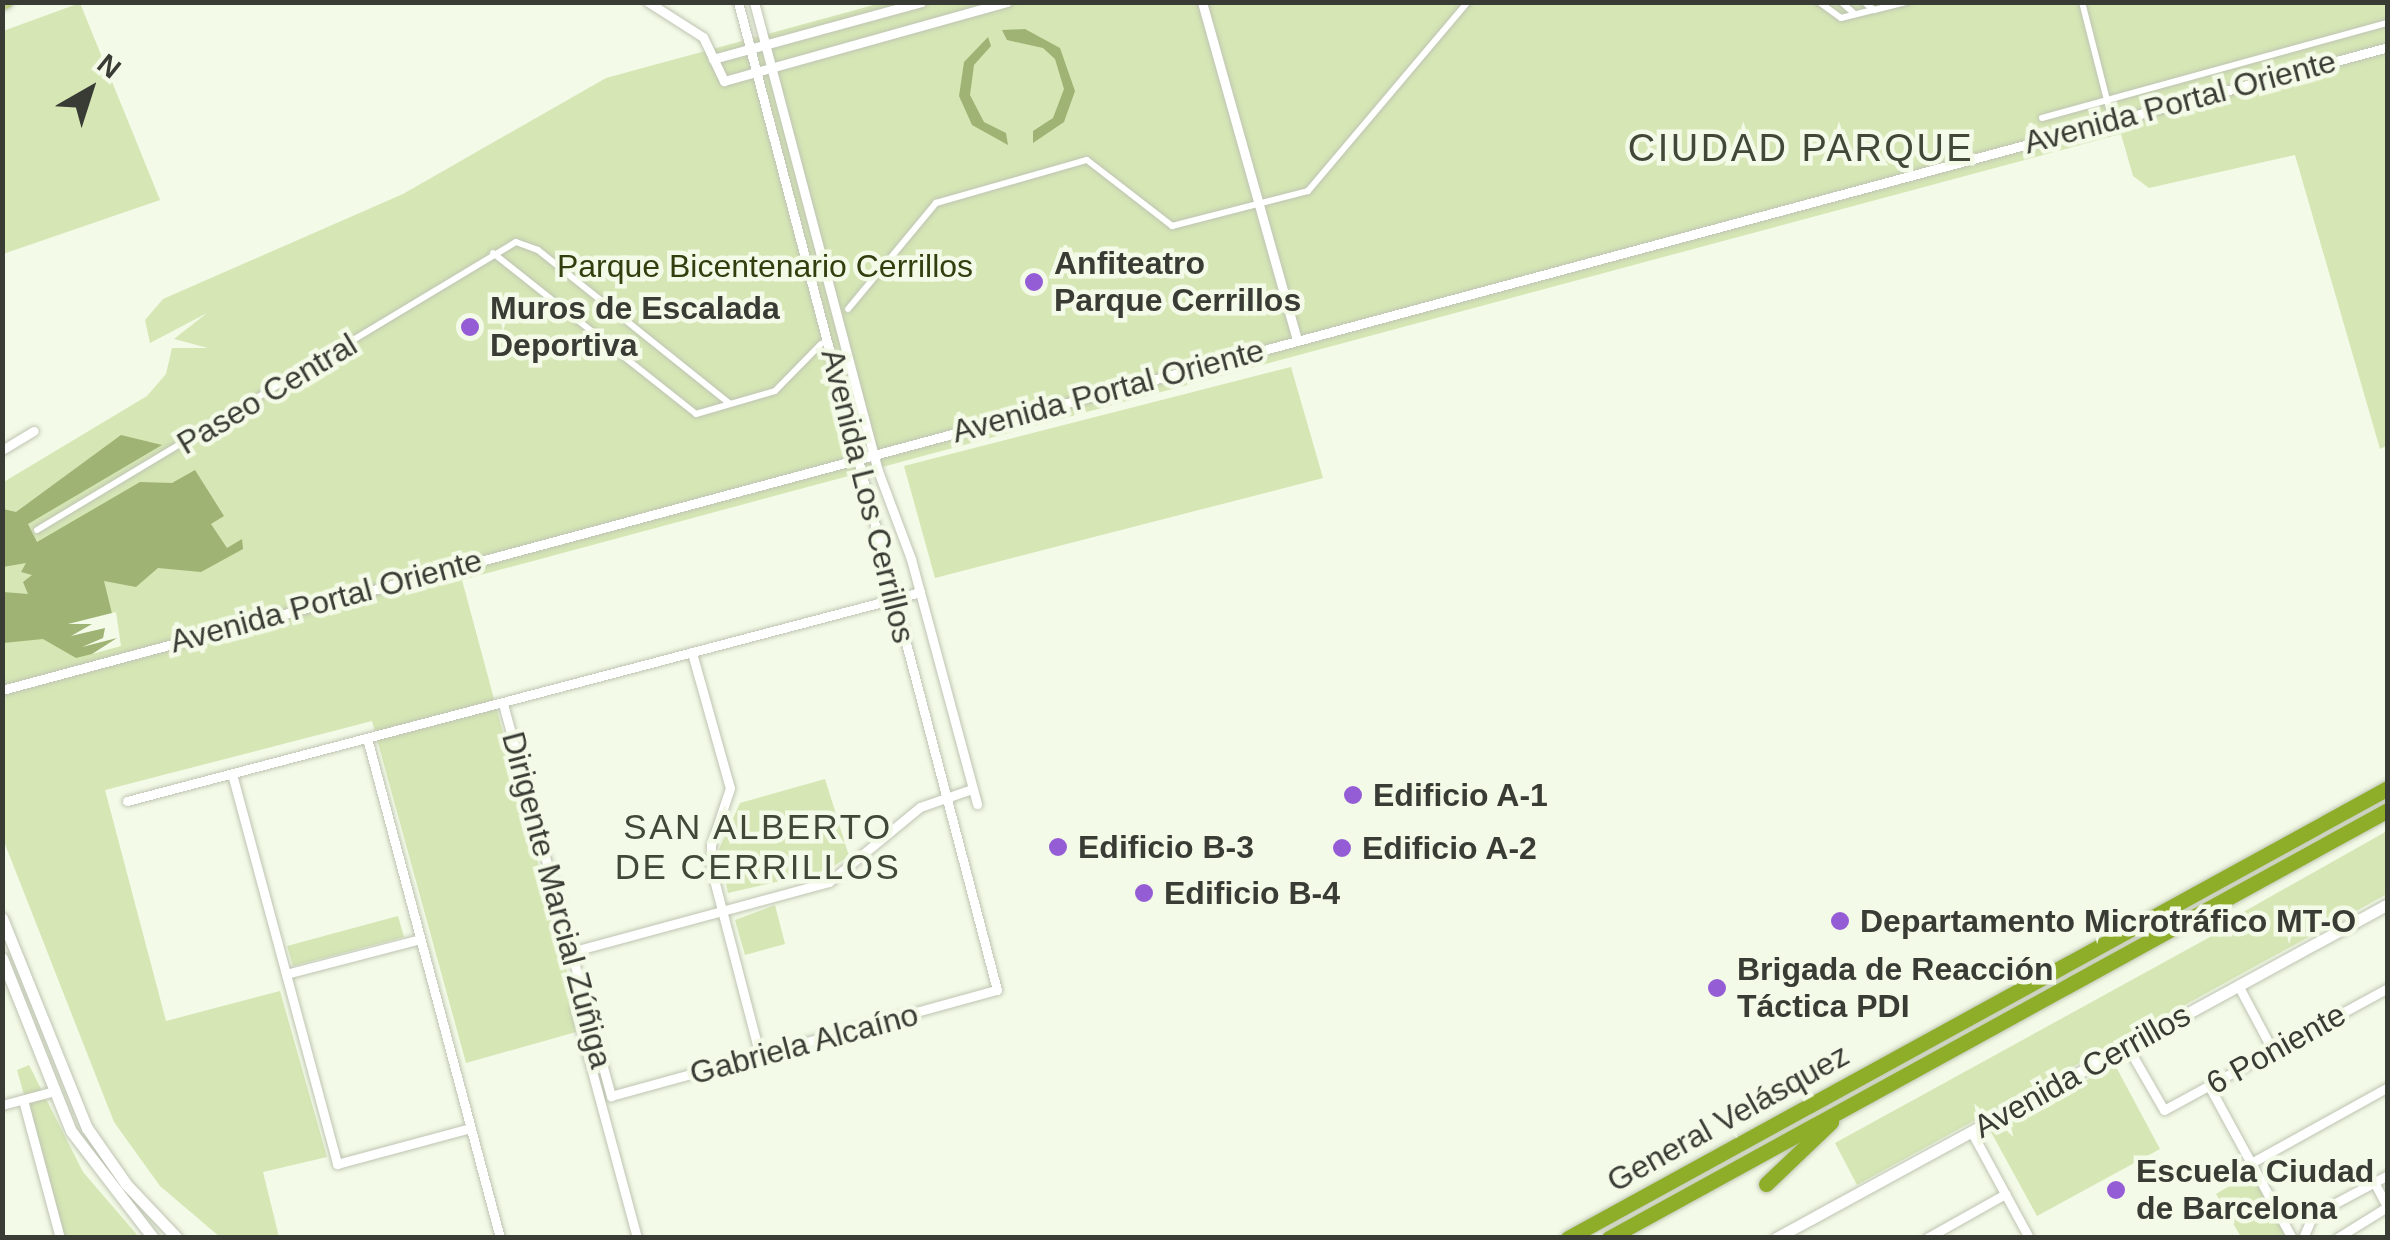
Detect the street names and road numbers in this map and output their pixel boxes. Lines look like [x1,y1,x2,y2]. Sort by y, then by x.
street label: Avenida Portal Oriente [2020,42,2340,162]
street label: Paseo Central [170,325,364,463]
street label: Avenida Portal Oriente [948,331,1268,451]
street label: Avenida Los Cerrillos [813,345,923,647]
street label: Avenida Portal Oriente [166,541,486,661]
street label: Dirigente Marcial Zúñiga [494,728,620,1072]
street label: Gabriela Alcaíno [685,995,923,1093]
street label: 6 Poniente [2200,995,2352,1103]
street label: Avenida Cerrillos [1967,996,2197,1146]
street label: General Velásquez [1600,1036,1856,1200]

